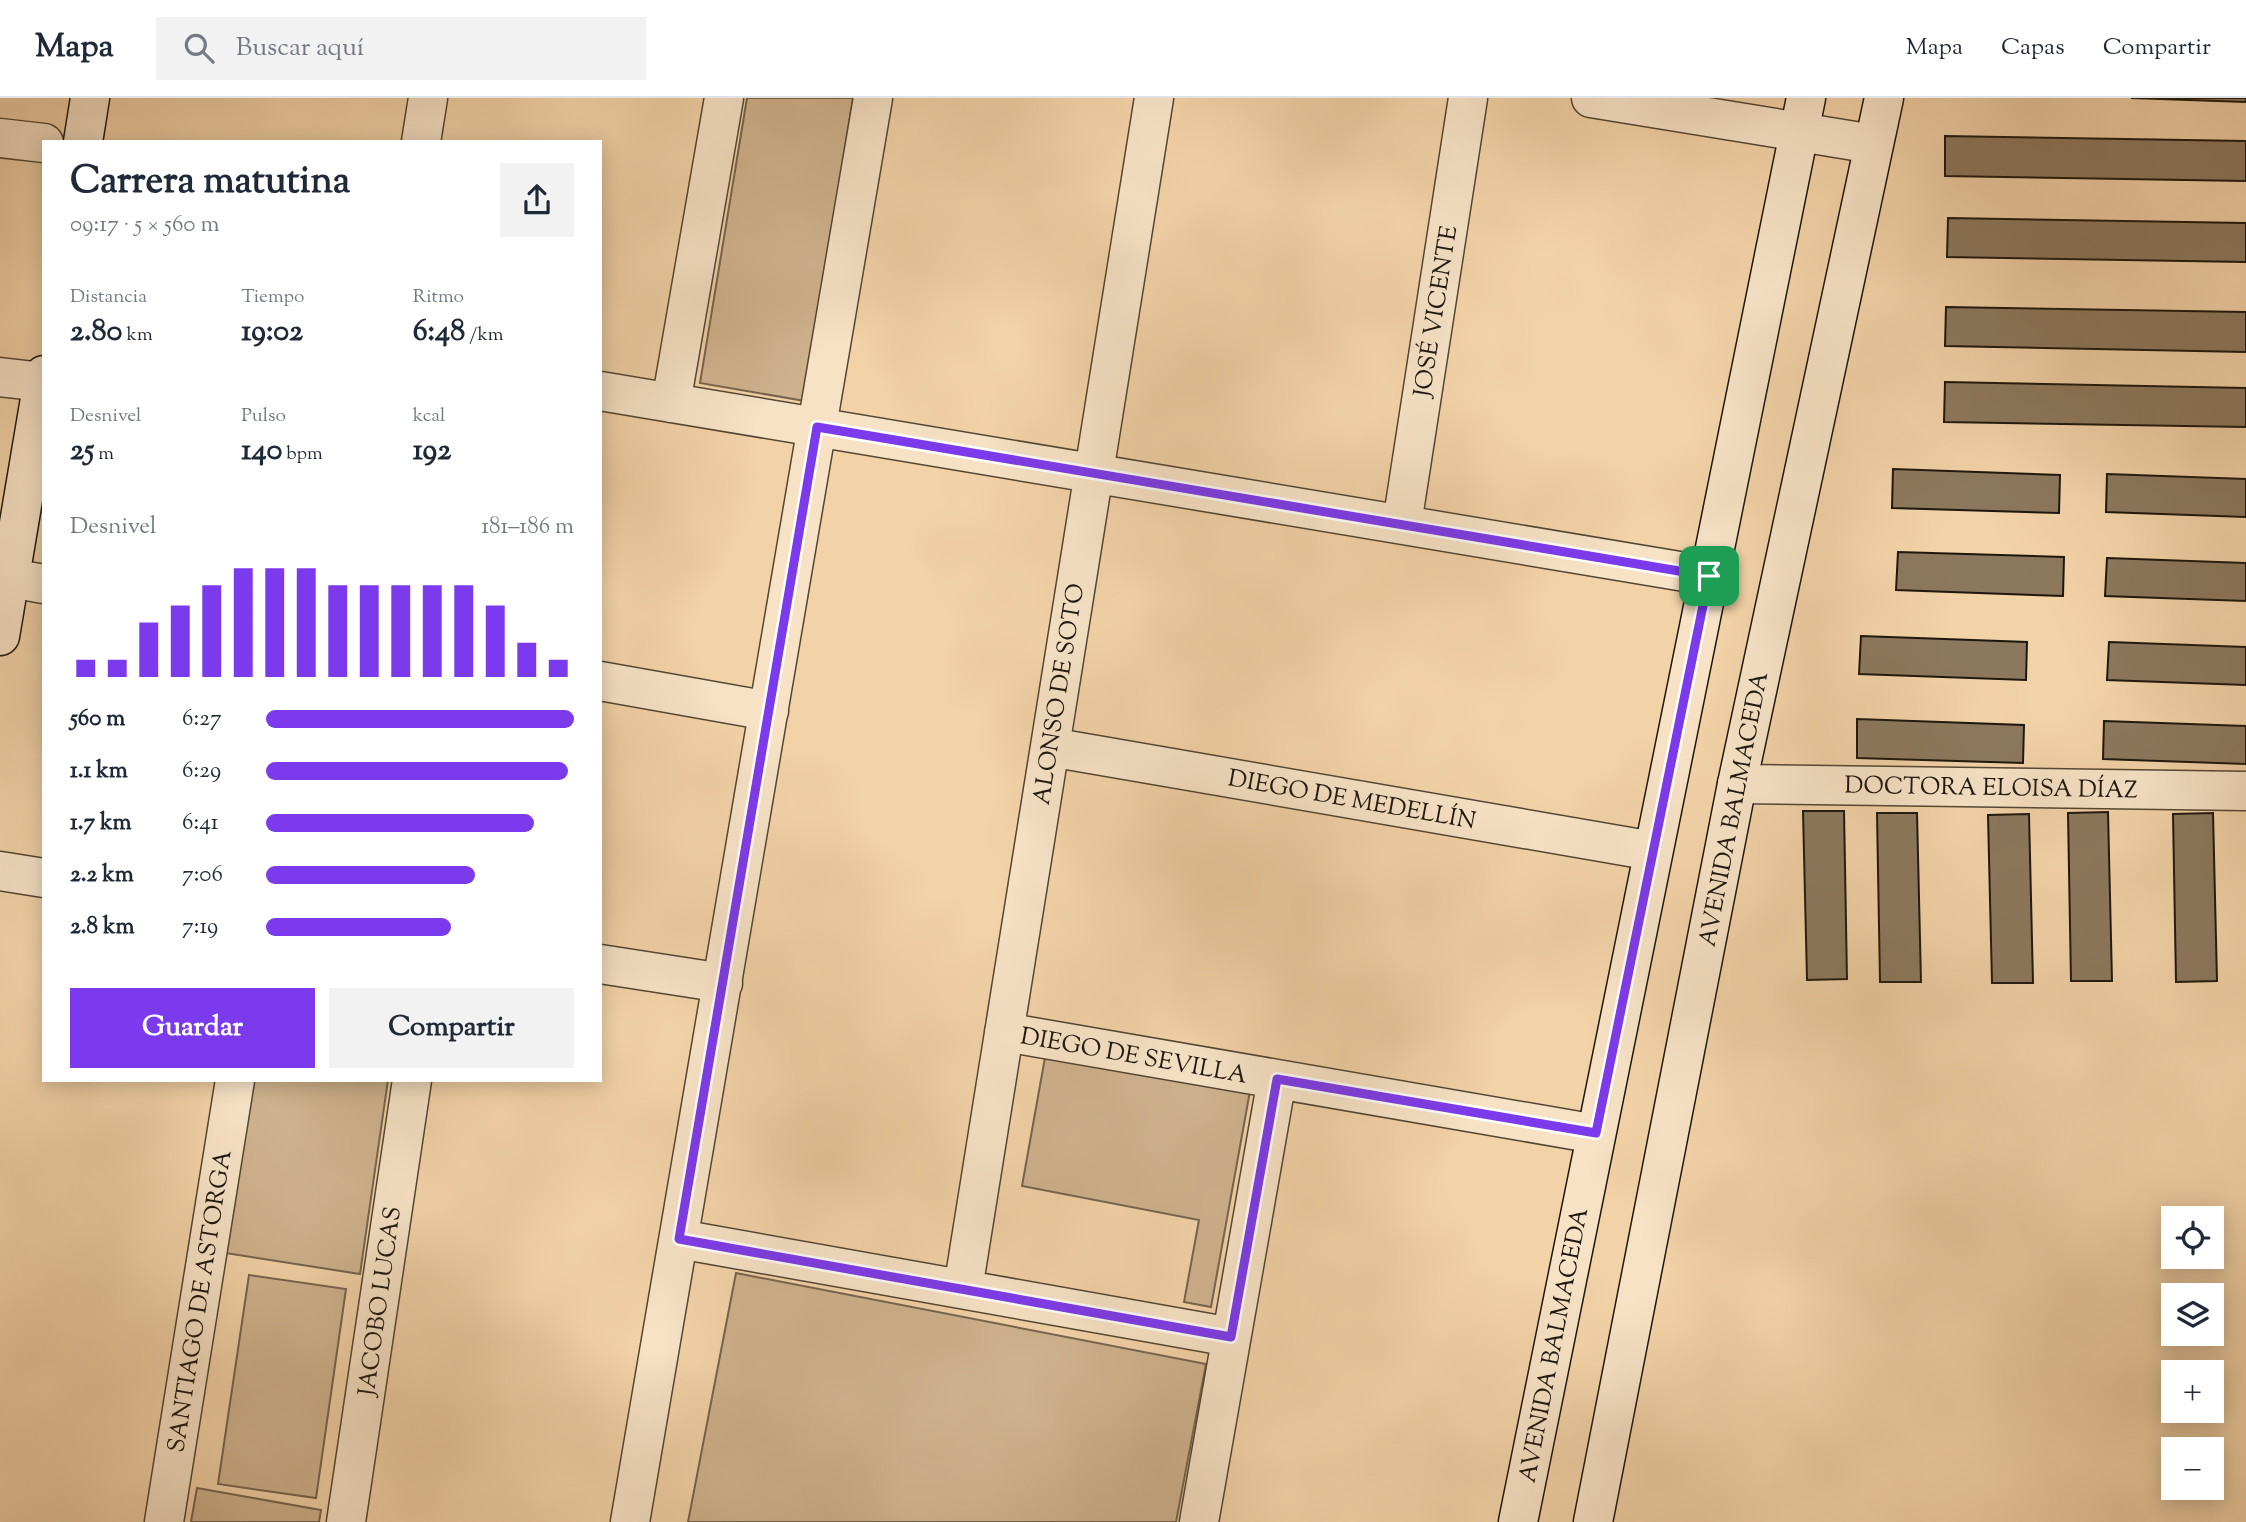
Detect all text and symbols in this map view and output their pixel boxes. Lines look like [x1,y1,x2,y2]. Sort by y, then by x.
search box [156,17,646,80]
text: Mapa [35,24,114,72]
icon: search [180,29,218,67]
text: Buscar aquí [236,30,364,67]
text: Mapa [1906,31,1963,65]
text: Capas [2001,31,2065,65]
text: Compartir [2103,31,2211,65]
text: Carrera matutina [70,156,350,210]
button: share [500,163,574,237]
text: 09:17 · 5 × 560 m [70,209,219,242]
street label: JOSÉ VICENTE [1406,223,1467,401]
text: Distancia [70,284,147,311]
text: Tiempo [241,284,304,311]
text: Ritmo [413,284,464,311]
text: 2.80 [70,311,122,354]
text: 19:02 [241,311,303,354]
text: 6:48 [413,311,465,354]
text: km [122,322,153,349]
text: /km [465,322,504,349]
text: Desnivel [70,403,141,430]
text: Pulso [241,403,286,430]
text: kcal [413,403,445,430]
text: 25 [70,430,94,473]
text: 140 [241,430,282,473]
text: 192 [413,430,451,473]
text: m [94,441,114,468]
text: bpm [282,441,323,468]
text: Desnivel [70,511,156,544]
text: 181–186 m [481,511,574,544]
pin [1679,546,1739,606]
icon: arrive [1690,557,1728,595]
street label: ALONSO DE SOTO [1026,581,1094,808]
street label: AVENIDA BALMACEDA [1692,669,1778,950]
text: 560 m [70,703,125,736]
text: 6:27 [182,703,221,736]
text: 1.1 km [70,755,128,788]
text: 6:29 [182,755,221,788]
street label: DIEGO DE MEDELLÍN [1225,762,1478,840]
street label: DOCTORA ELOISA DÍAZ [1844,769,2138,809]
text: 1.7 km [70,807,132,840]
text: 6:41 [182,807,219,840]
text: 2.2 km [70,859,134,892]
text: 7:06 [182,859,223,892]
text: 2.8 km [70,911,135,944]
text: 7:19 [182,911,218,944]
button: Guardar [70,988,315,1068]
button: Compartir [329,988,574,1068]
street label: DIEGO DE SEVILLA [1018,1020,1250,1094]
street label: SANTIAGO DE ASTORGA [160,1147,242,1455]
street label: JACOBO LUCAS [351,1204,411,1400]
street label: AVENIDA BALMACEDA [1512,1205,1598,1486]
map controls [2161,1206,2224,1500]
button: locate [2161,1206,2224,1269]
button: layers [2161,1283,2224,1346]
button: + [2161,1360,2224,1423]
button: − [2161,1437,2224,1500]

